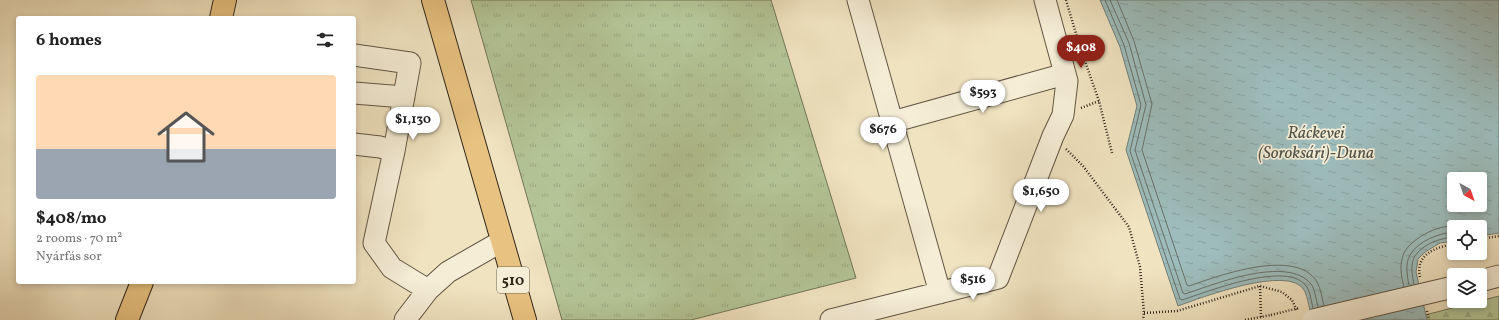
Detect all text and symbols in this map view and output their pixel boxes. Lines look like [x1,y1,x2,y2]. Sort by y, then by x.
text: 6 homes [36,29,102,52]
icon: filters [314,29,336,51]
pin: $408 [1057,35,1105,69]
text: $408 [1066,39,1096,57]
pin: $593 [959,80,1007,114]
text: $593 [969,84,997,102]
icon: home [150,101,222,173]
pin: $1,130 [380,107,446,141]
text: $1,130 [395,111,431,129]
pin: $676 [859,117,907,151]
text: $676 [869,121,897,139]
water label: Ráckevei (Soroksári)-Duna [1258,122,1374,165]
north arrow [1447,172,1487,212]
map controls [1447,172,1487,308]
pin: $1,650 [1008,179,1074,213]
text: $1,650 [1022,183,1060,201]
text: $408/mo [36,207,107,230]
button: locate [1447,220,1487,260]
text: 2 rooms · 70 m² [36,230,122,248]
text: Nyárfás sor [36,248,102,266]
road number: 510 [497,267,529,293]
pin: $516 [949,267,997,301]
button: layers [1447,268,1487,308]
text: $516 [960,271,986,289]

